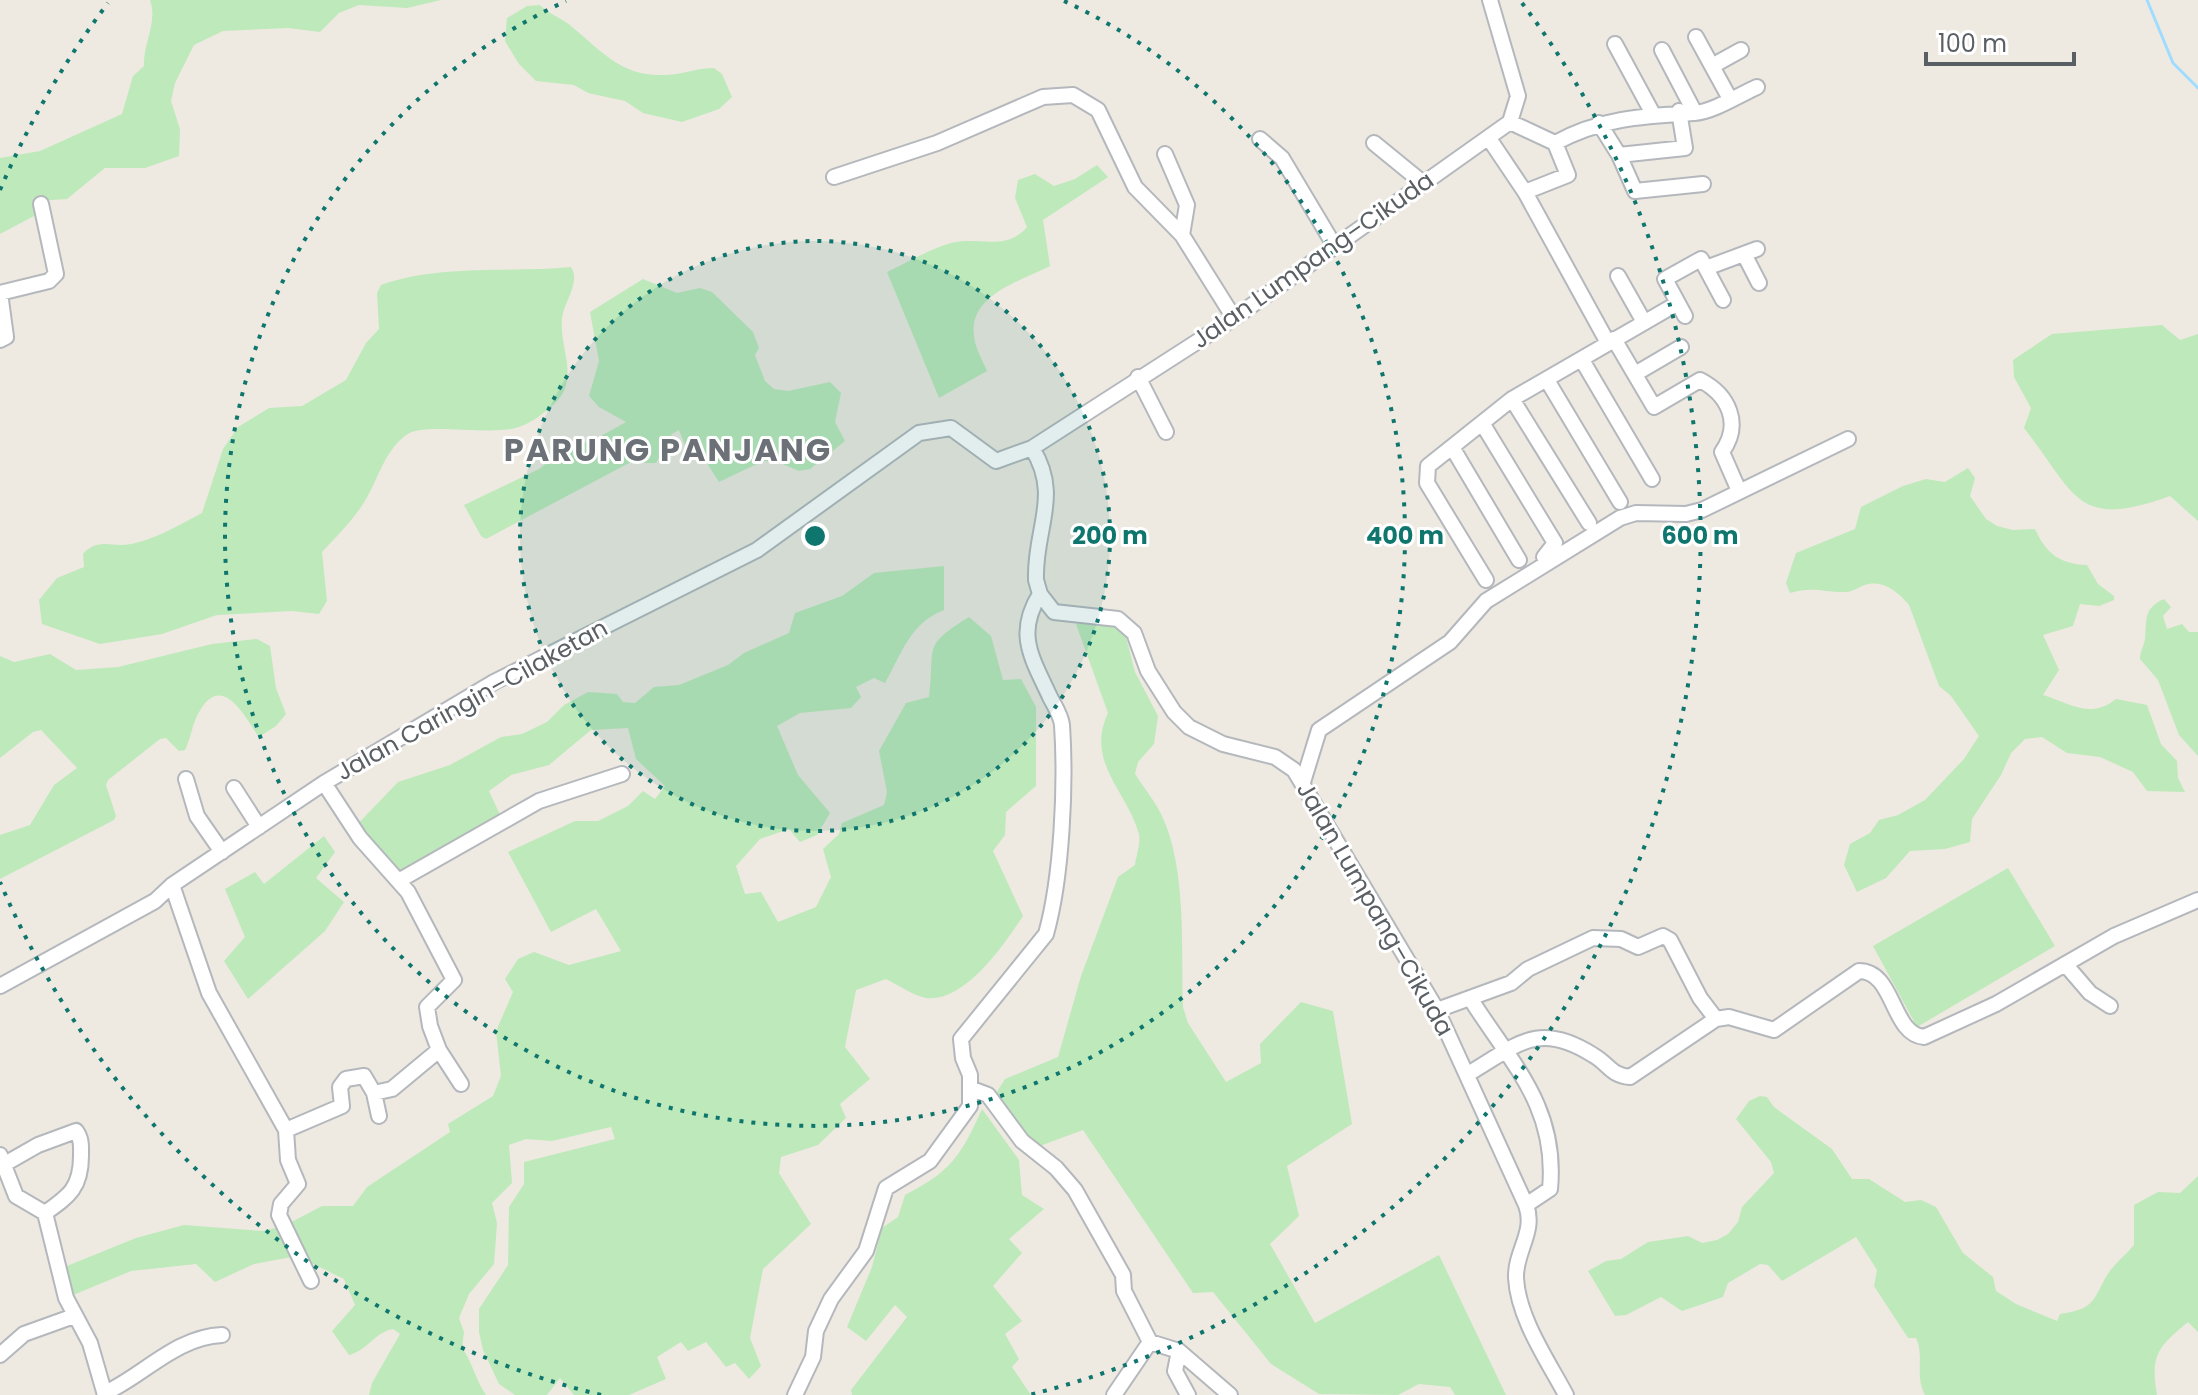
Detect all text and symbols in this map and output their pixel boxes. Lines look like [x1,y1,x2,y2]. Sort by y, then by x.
scale bar [1926,16,2074,66]
text: 100 m [1938,27,2007,60]
street label: Jalan Lumpang–Cikuda [1185,163,1440,356]
district label: PARUNG PANJANG [504,427,832,472]
text: 200 m [1072,519,1148,552]
text: 400 m [1366,519,1444,552]
text: 600 m [1661,519,1739,552]
centre of rings [801,522,829,550]
street label: Jalan Caringin–Cilaketan [330,611,613,788]
street label: Jalan Lumpang–Cikuda [1289,776,1462,1042]

